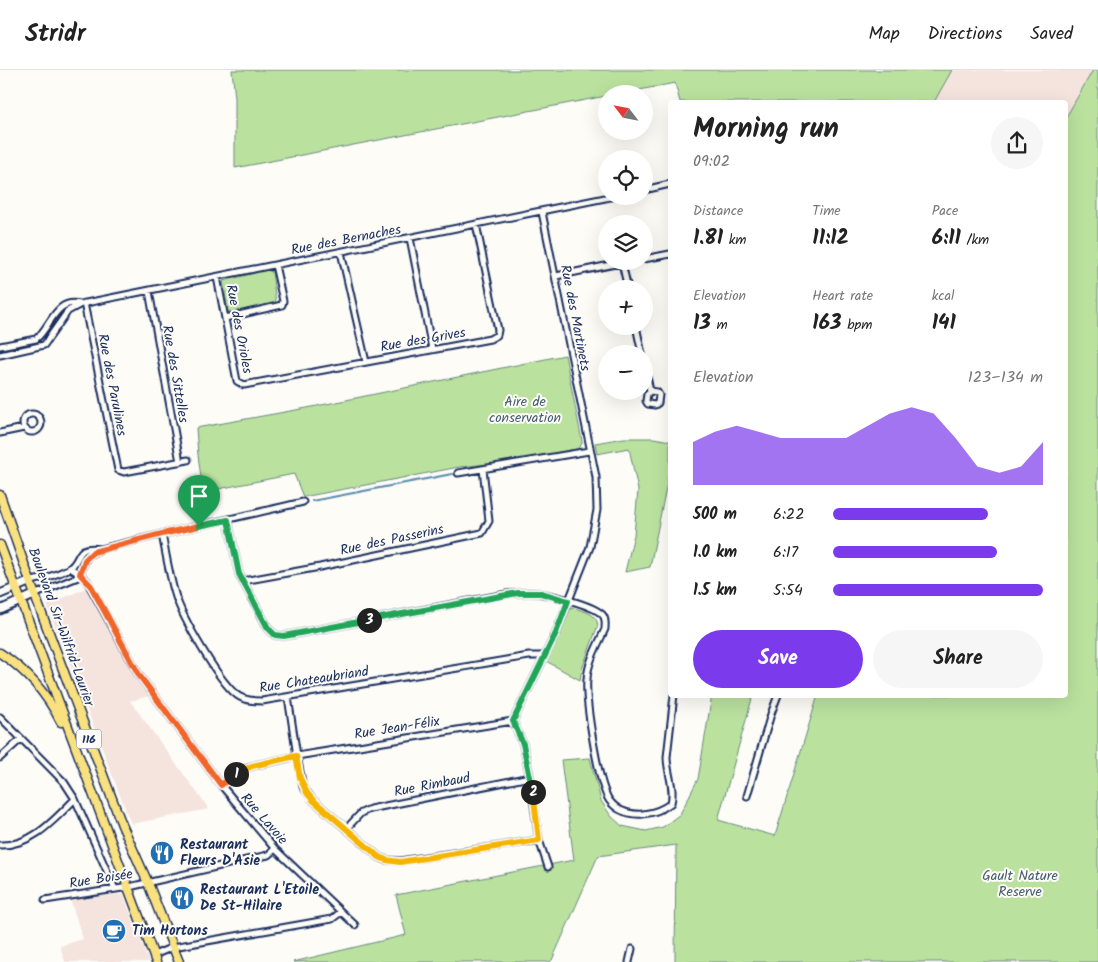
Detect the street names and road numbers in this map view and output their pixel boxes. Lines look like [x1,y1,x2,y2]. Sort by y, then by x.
street label: Rue des Bernaches [289,219,403,261]
street label: Rue des Martinets [554,263,596,373]
street label: Rue des Orioles [220,283,258,375]
street label: Rue des Grives [379,322,467,358]
street label: Rue des Sittelles [156,323,194,425]
street label: Rue des Parulines [91,332,133,438]
street label: Rue des Passerins [338,518,446,562]
street label: Boulevard Sir-Wilfrid-Laurier [22,545,100,711]
street label: Rue Chateaubriand [258,660,371,700]
street label: Rue Jean-Félix [353,710,442,746]
road number: 116 [76,730,102,749]
street label: Rue Rimbaud [392,767,473,803]
street label: Rue Lavoie [235,788,293,850]
street label: Rue Boisée [68,863,135,895]

